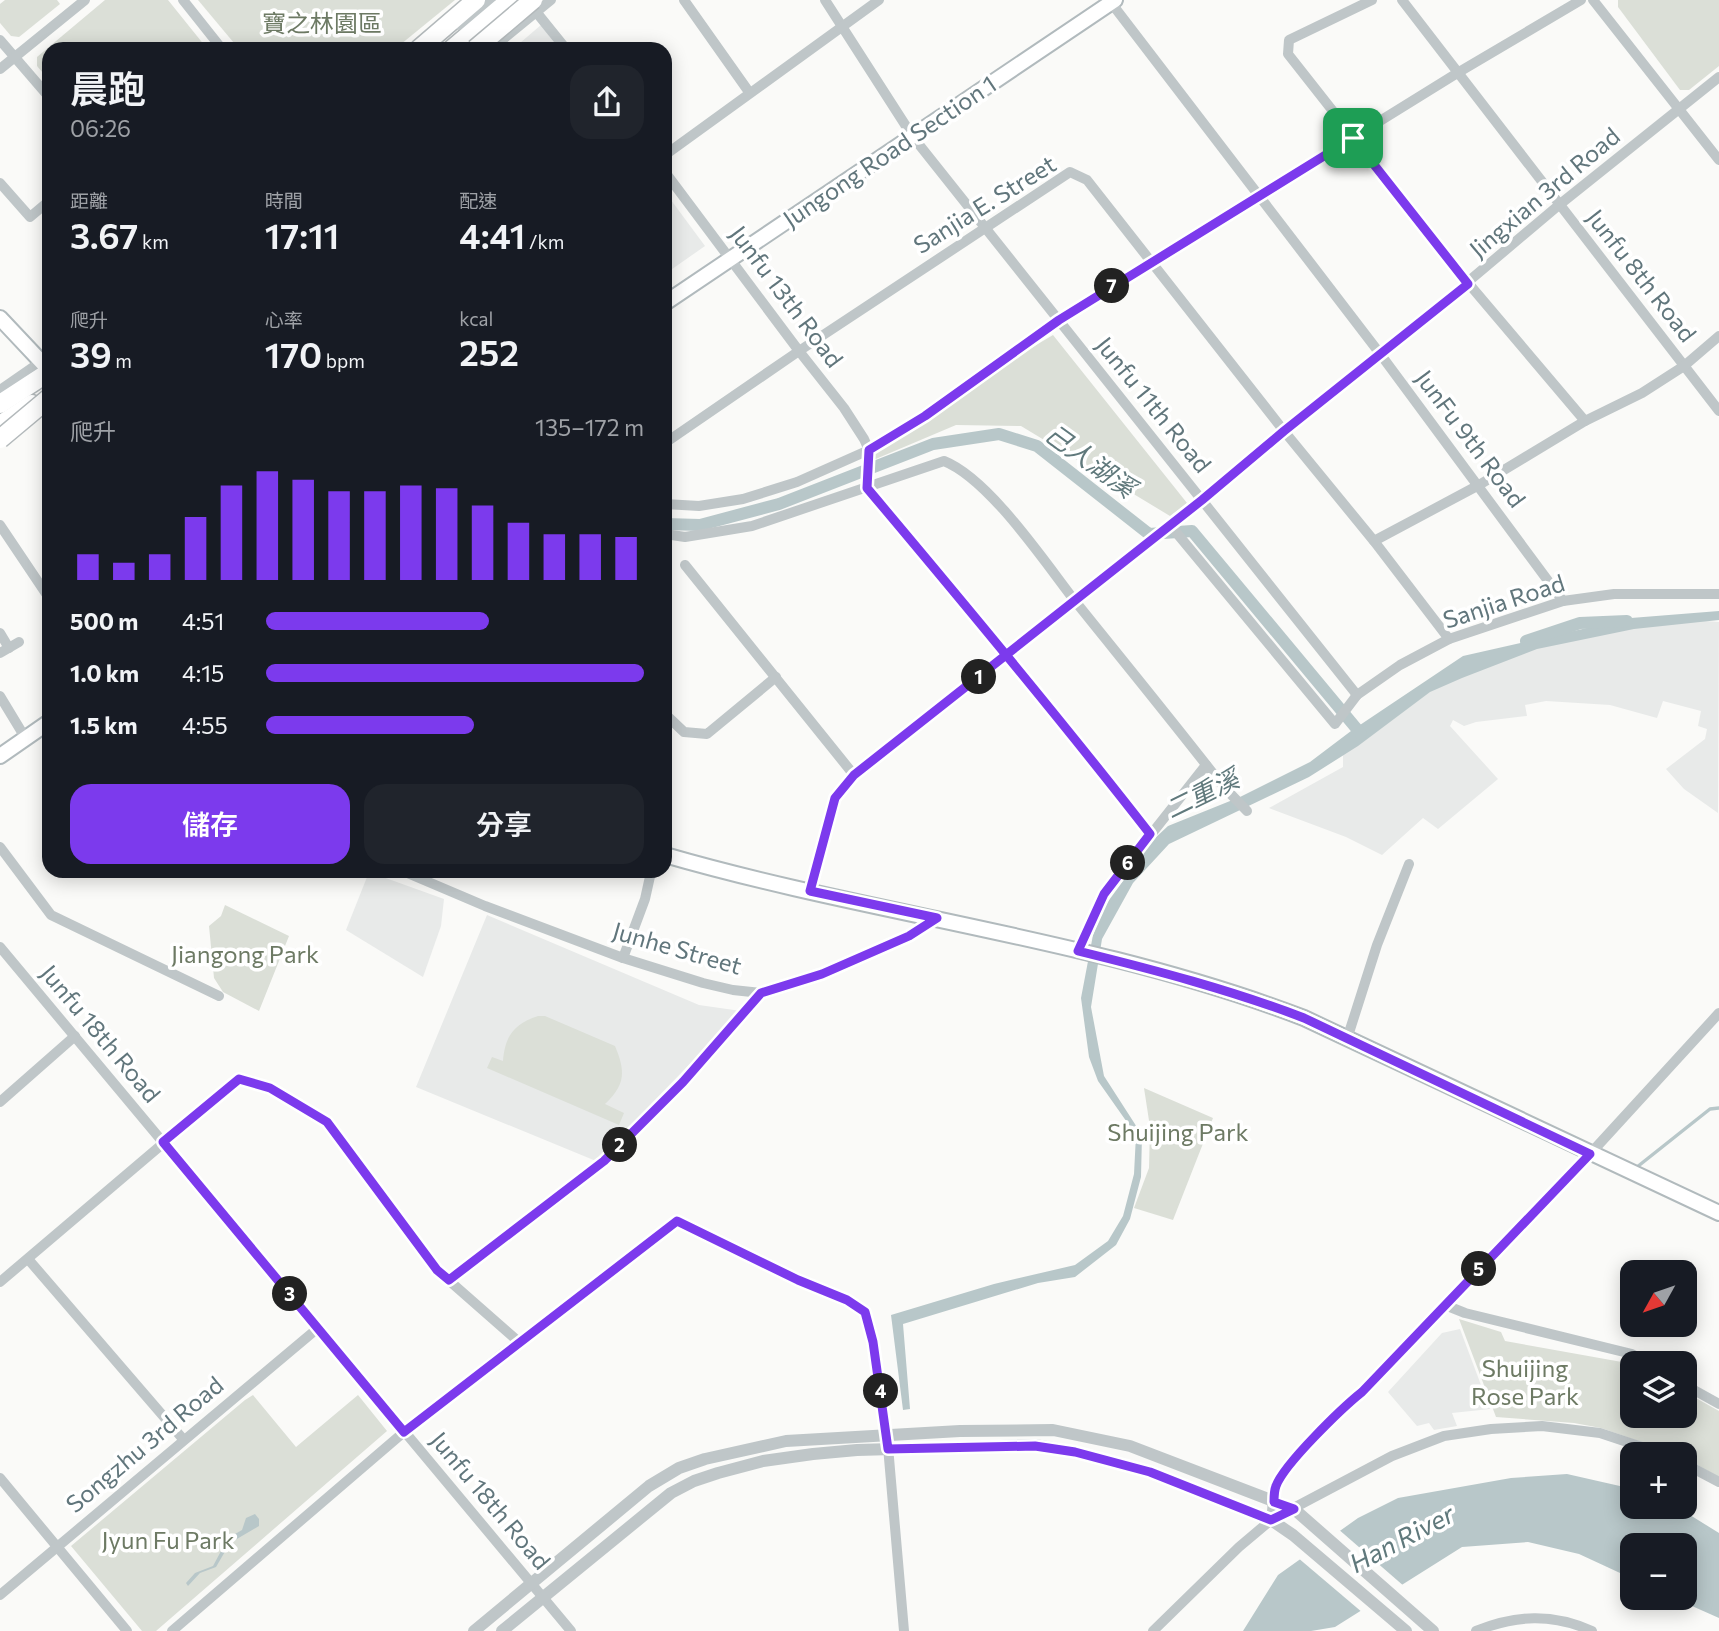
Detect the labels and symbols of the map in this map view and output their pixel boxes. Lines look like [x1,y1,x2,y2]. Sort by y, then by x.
park label: 寶之林園區 [262,8,382,37]
street label: Jungong Road Section 1 [777,69,1001,233]
pin [1323,108,1383,168]
street label: Jingxian 3rd Road [1463,121,1625,263]
street label: Sanjia E. Street [908,148,1061,259]
street label: Junfu 8th Road [1581,203,1703,347]
street label: Junfu 13th Road [725,220,850,373]
pin: 7 [1094,268,1130,304]
street label: Junfu 11th Road [1091,330,1218,478]
street label: JunFu 9th Road [1410,364,1532,512]
water label: 己人湖溪 [1040,417,1145,505]
street label: Sanjia Road [1439,567,1568,634]
pin: 1 [962,660,996,694]
water label: 二重溪 [1159,760,1247,824]
pin: 6 [1110,846,1146,880]
street label: Junhe Street [610,915,745,980]
park label: Jiangong Park [171,939,319,968]
street label: Junfu 18th Road [35,958,167,1108]
park label: Shuijing Park [1107,1117,1249,1146]
pin: 2 [602,1128,638,1162]
pin: 5 [1462,1252,1496,1286]
north arrow [1620,1260,1698,1337]
pin: 3 [272,1276,308,1312]
park label: Shuijing Rose Park [1471,1353,1579,1410]
street label: Songzhu 3rd Road [60,1370,229,1518]
pin: 4 [864,1374,898,1408]
street label: Junfu 18th Road [425,1425,557,1575]
water label: Han River [1344,1496,1460,1578]
park label: Jyun Fu Park [102,1525,234,1554]

